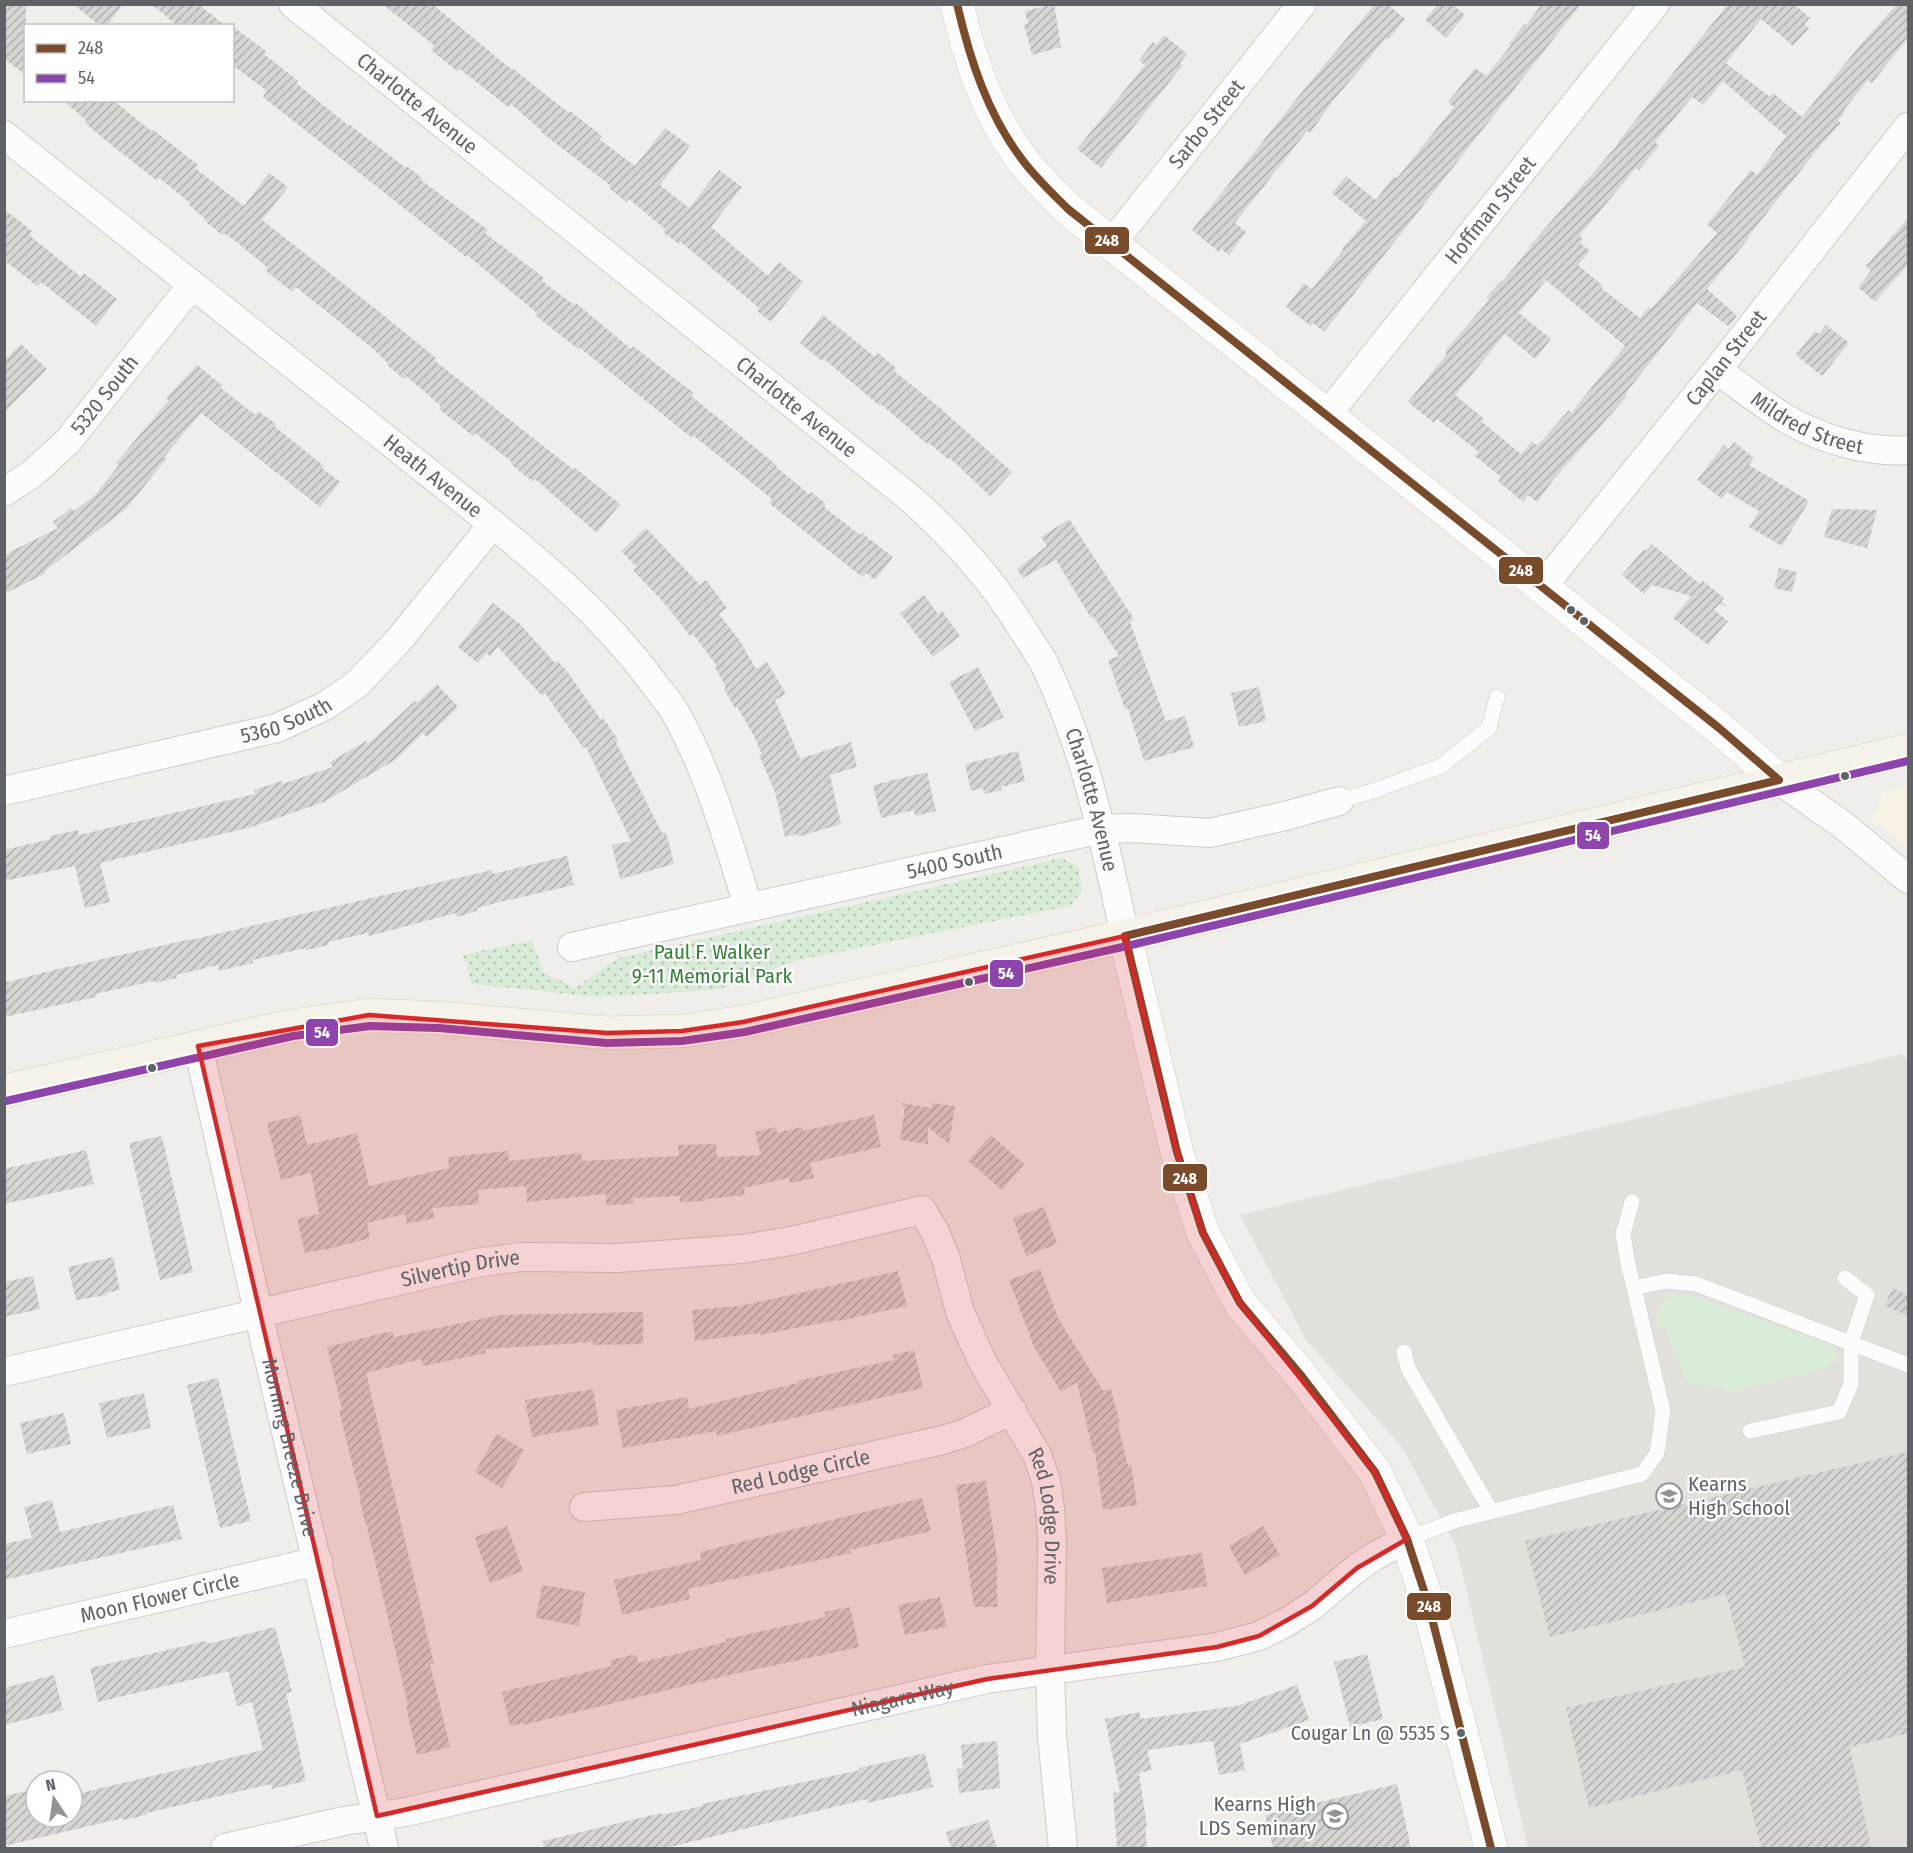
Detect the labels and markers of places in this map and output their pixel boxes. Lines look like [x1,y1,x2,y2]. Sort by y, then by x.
unlabelled marker [1565,604,1577,616]
unlabelled marker [1578,615,1590,627]
unlabelled marker [1839,770,1851,782]
unlabelled marker [963,976,975,988]
unlabelled marker [146,1062,158,1074]
place label: Kearns High School [1688,1471,1790,1521]
school or university icon: Kearns High School [1654,1481,1684,1511]
place label: Cougar Ln @ 5535 S [1291,1721,1450,1745]
marker: Cougar Ln @ 5535 S [1455,1727,1467,1739]
place label: Kearns High LDS Seminary [1199,1791,1317,1841]
school or university icon: Kearns High LDS Seminary [1320,1801,1350,1831]

